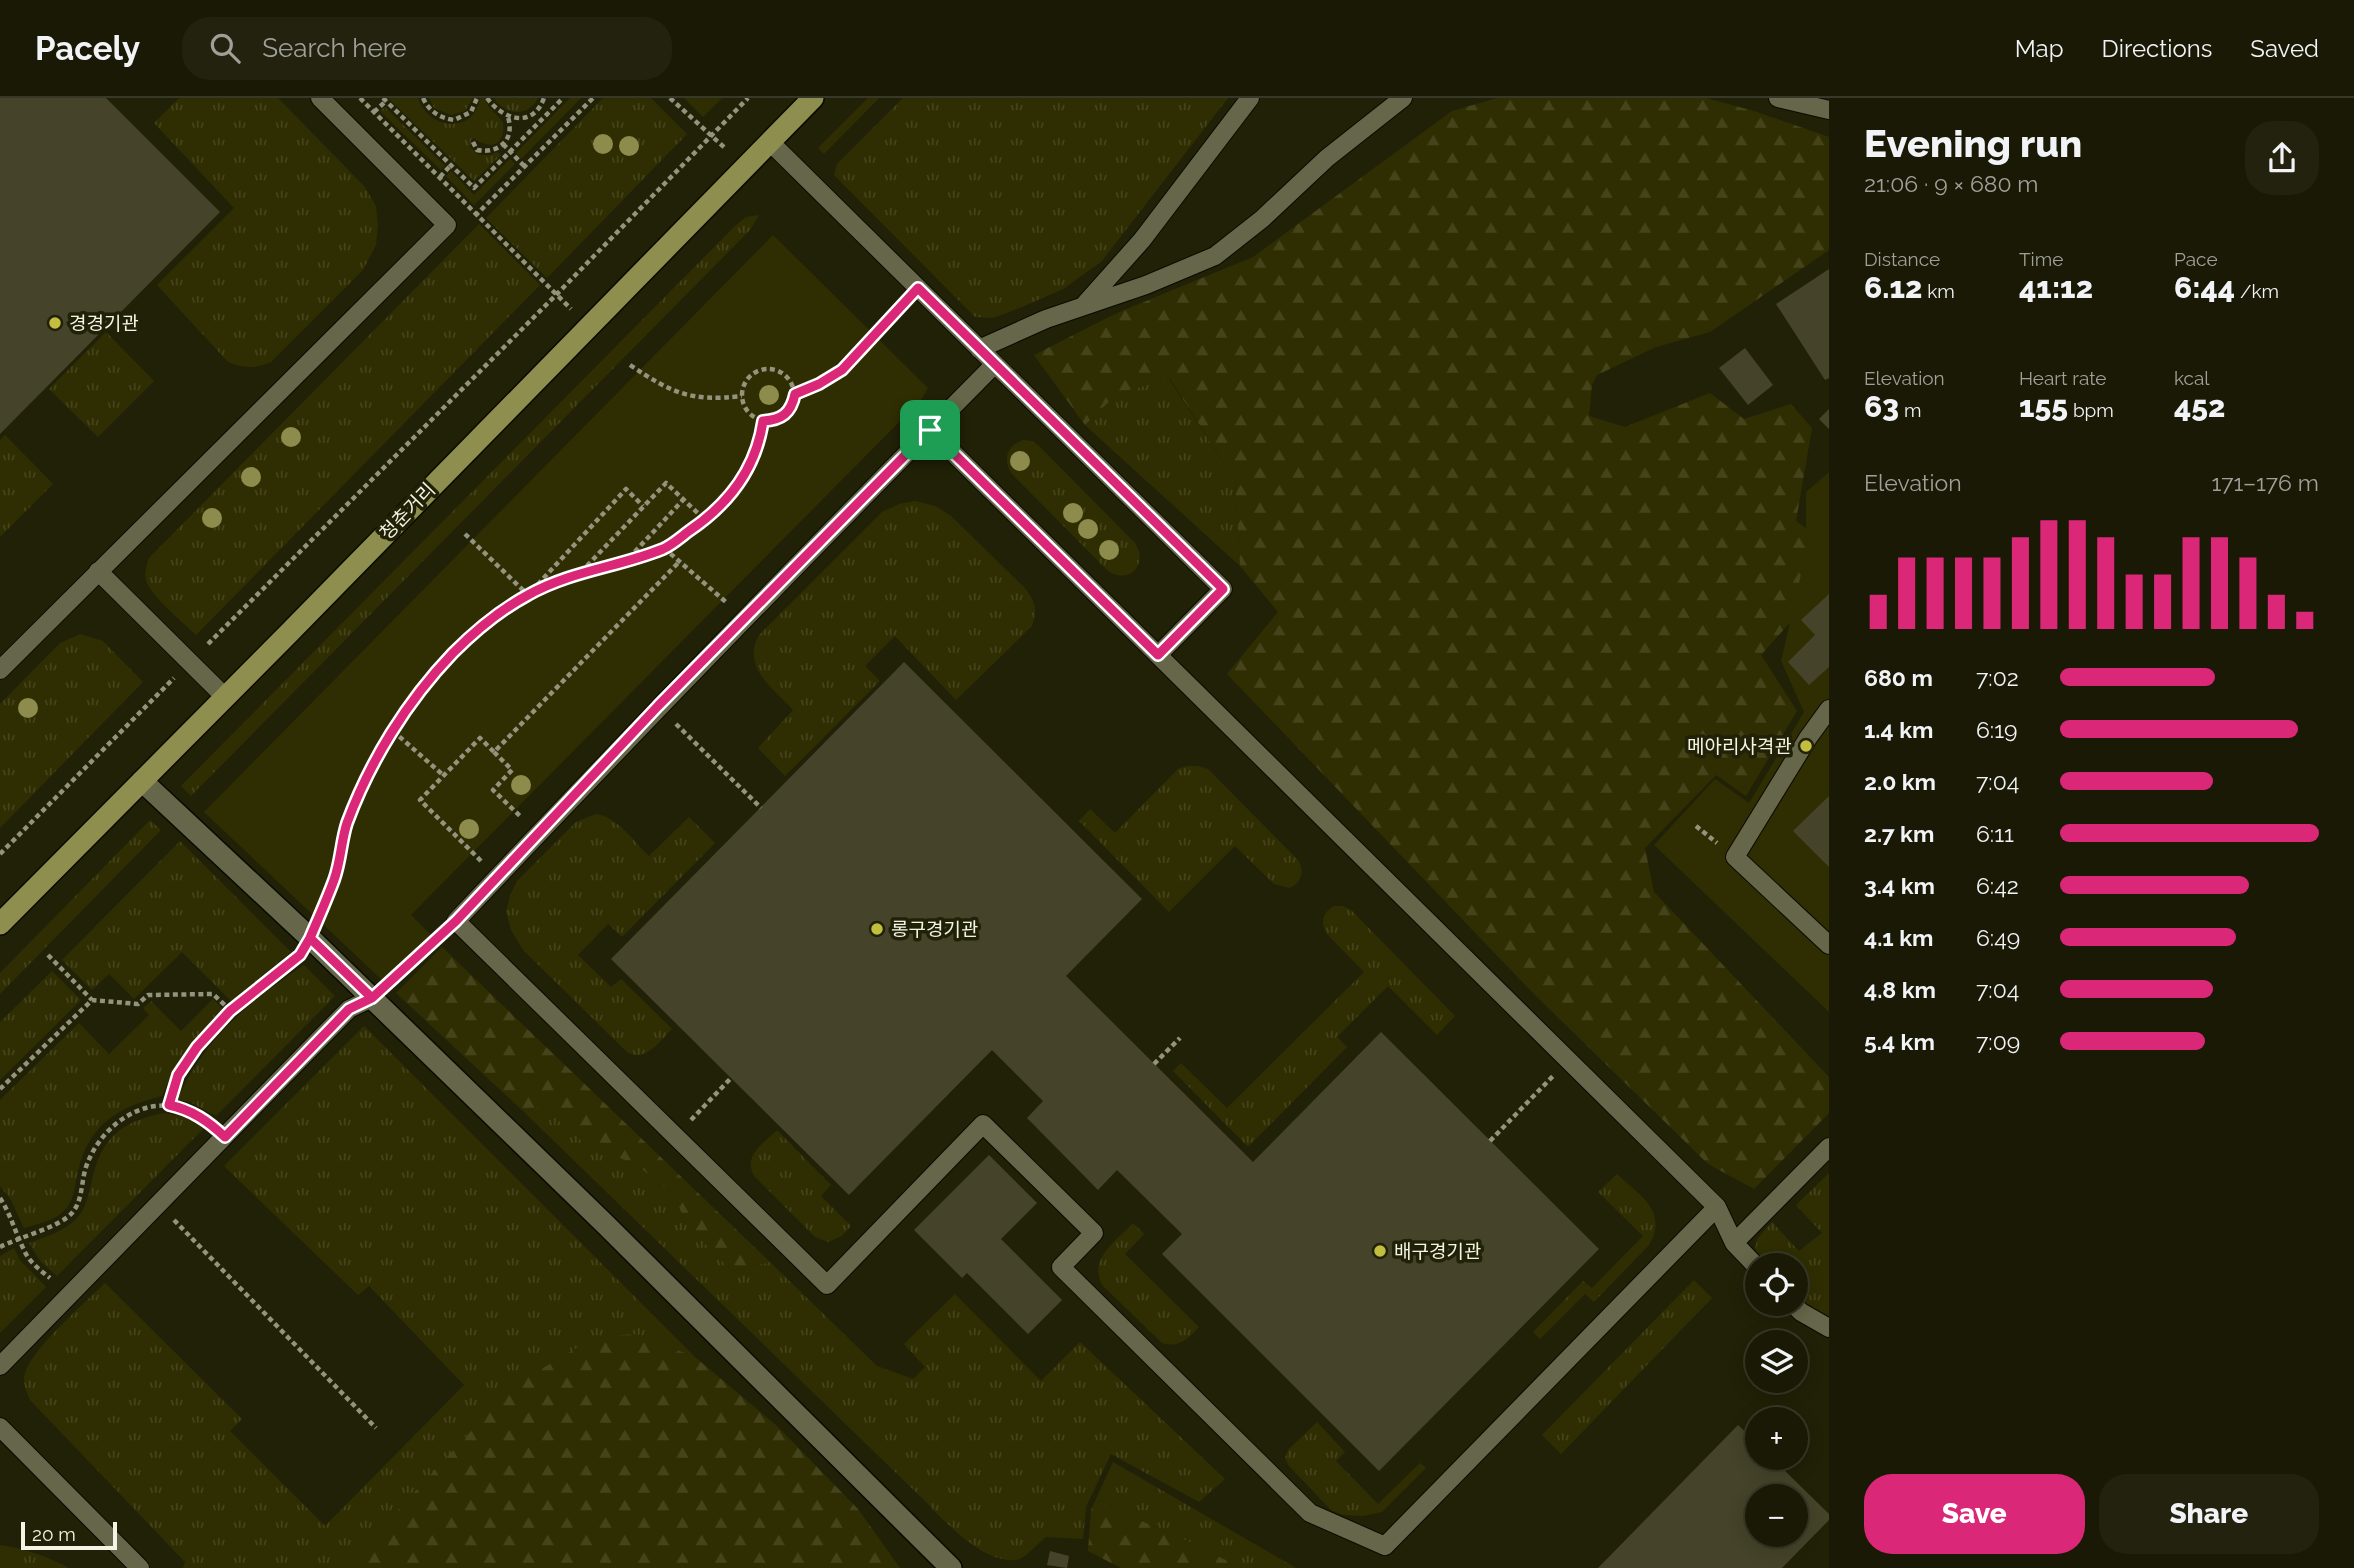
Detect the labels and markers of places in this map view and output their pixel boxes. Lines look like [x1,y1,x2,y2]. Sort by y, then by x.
place label: 경경기관 [69,312,139,334]
marker: 경경기관 [47,315,63,331]
pin [900,400,960,460]
place label: 메아리사격관 [1687,735,1792,757]
marker: 메아리사격관 [1798,738,1814,754]
place label: 롱구경기관 [891,918,978,940]
marker: 롱구경기관 [869,921,885,937]
place label: 배구경기관 [1394,1240,1481,1262]
marker: 배구경기관 [1372,1243,1388,1259]

